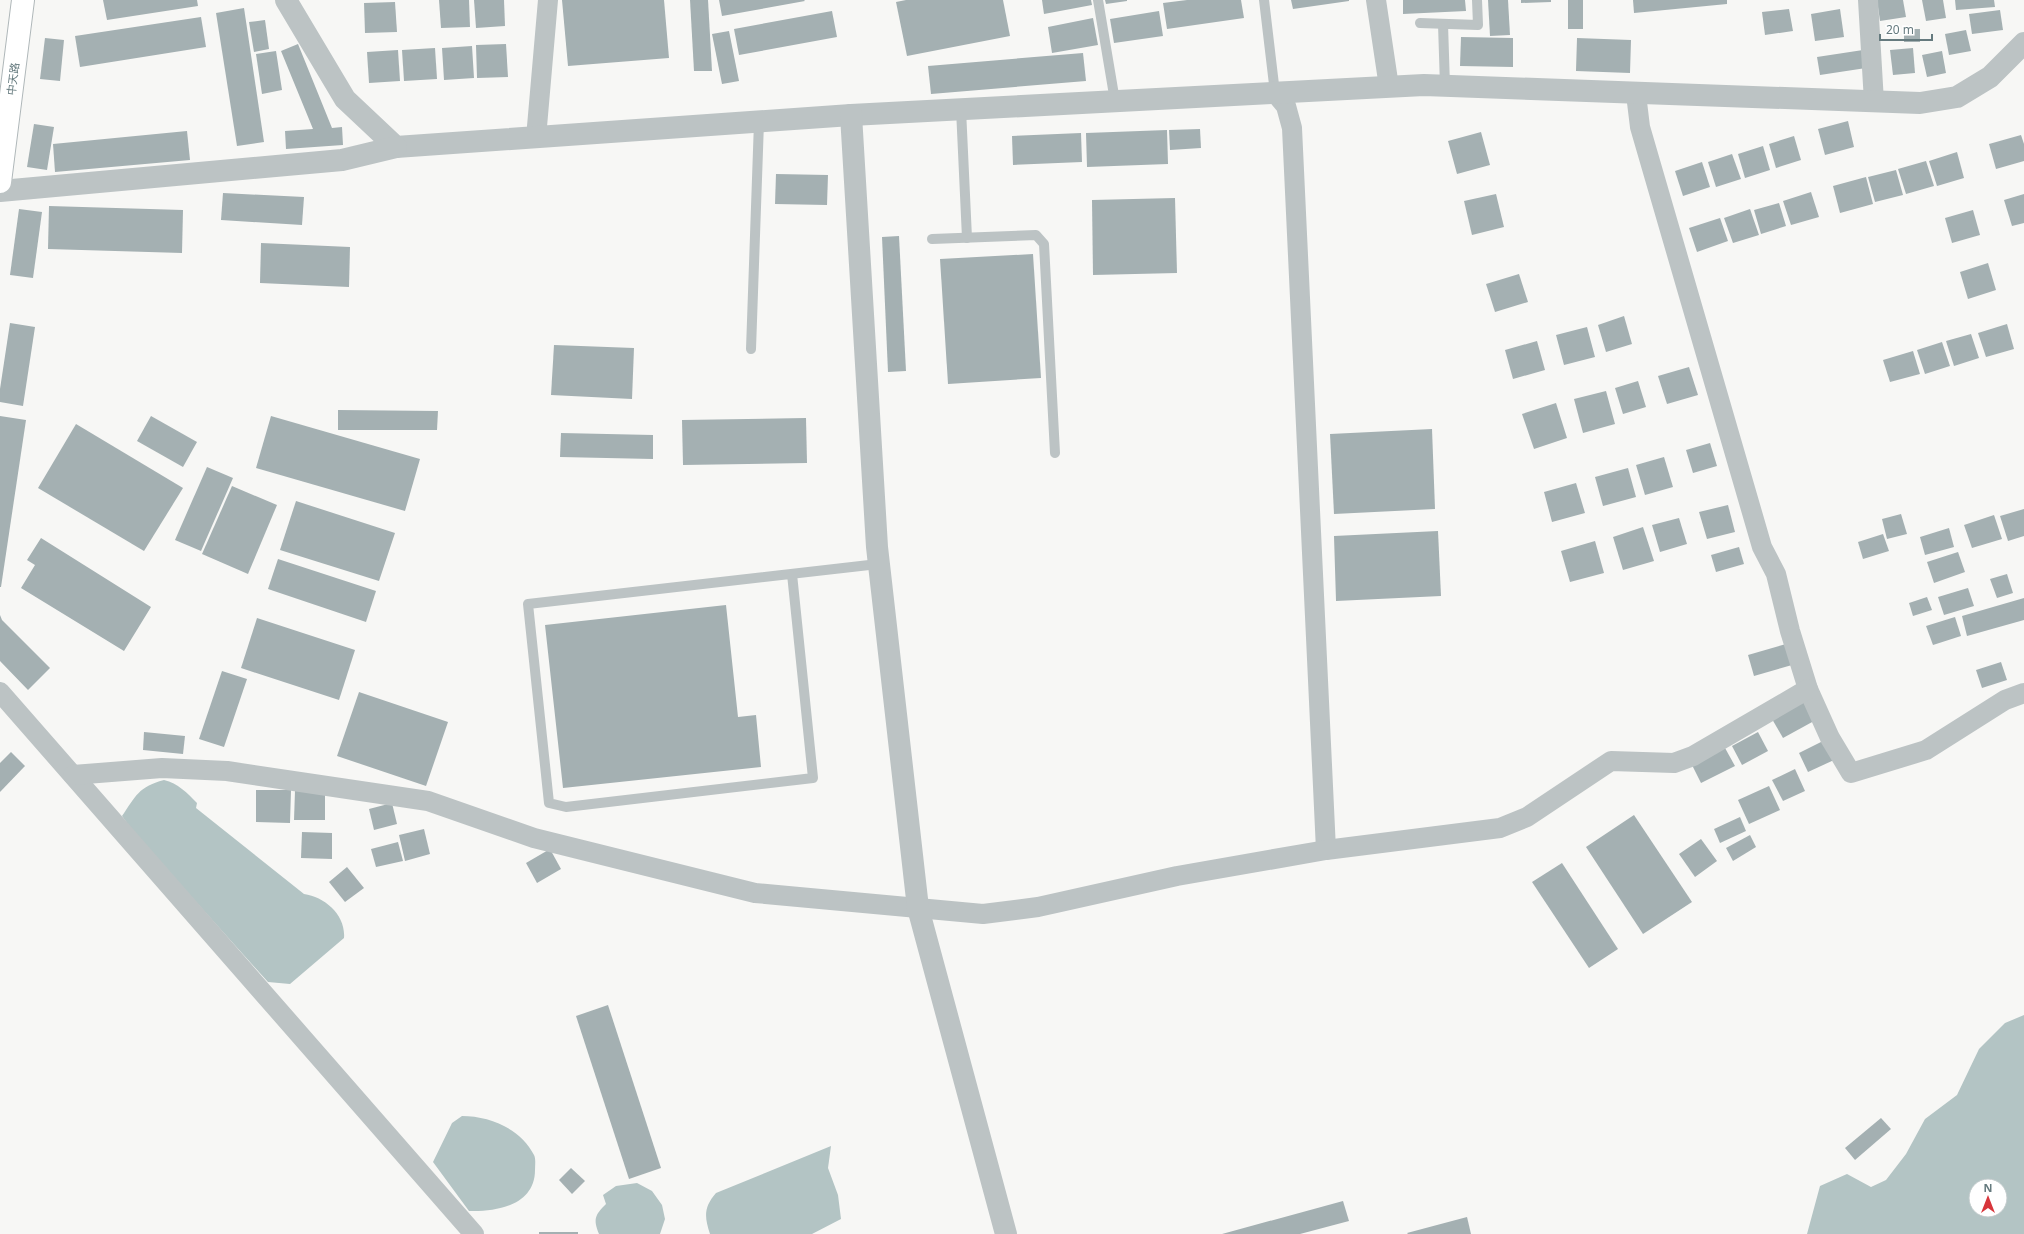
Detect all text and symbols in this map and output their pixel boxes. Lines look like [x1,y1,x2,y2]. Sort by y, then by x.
scale bar [1880,16,1932,42]
text: 20 m [1886,21,1914,38]
street label: 中天路 [3,62,22,96]
north arrow [1968,1178,2008,1218]
text: N [1984,1180,1992,1195]

